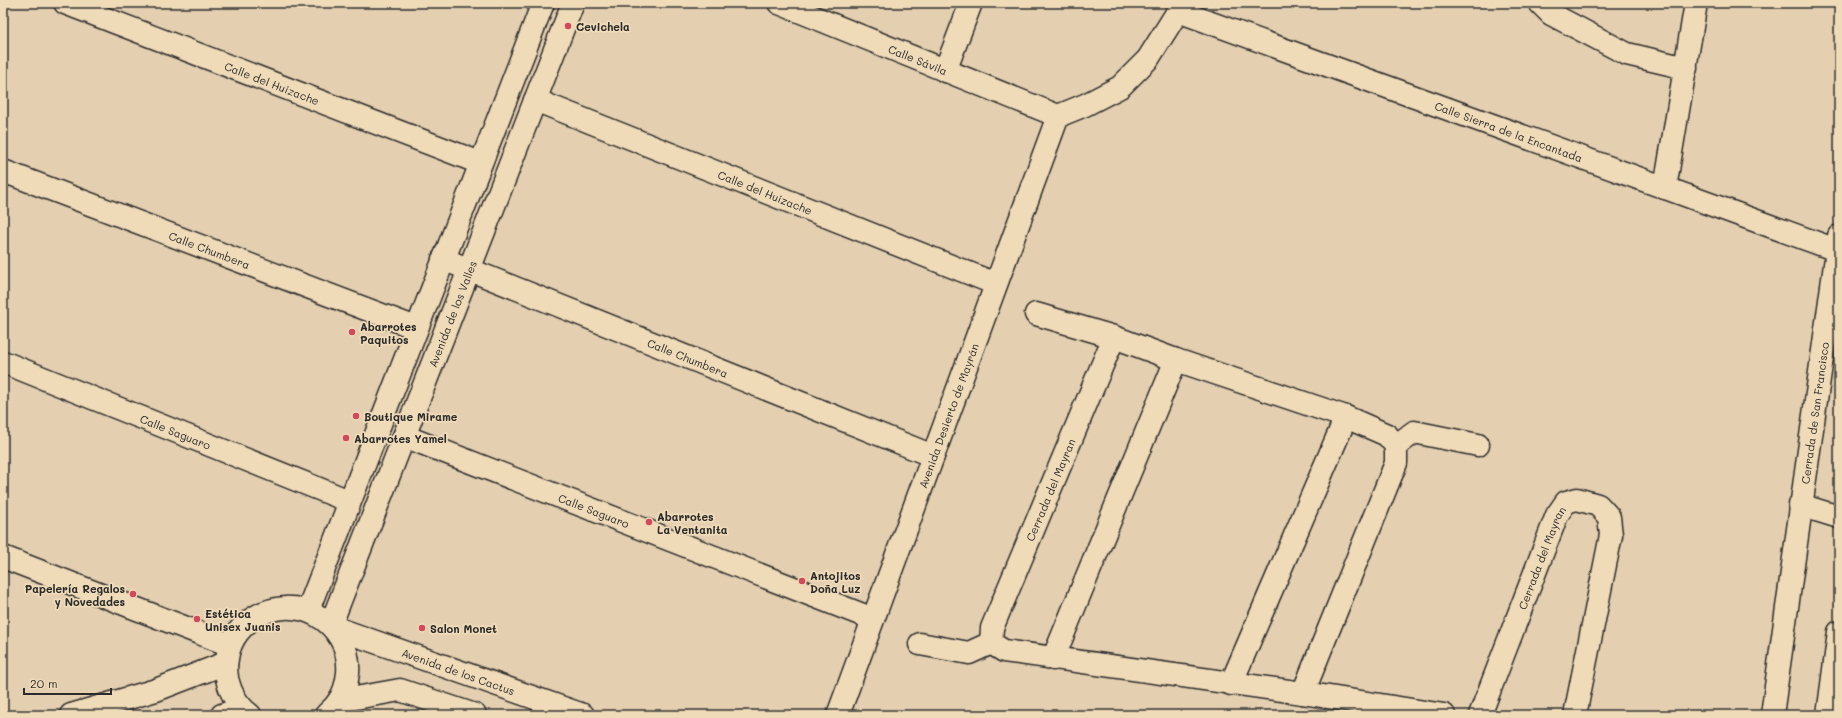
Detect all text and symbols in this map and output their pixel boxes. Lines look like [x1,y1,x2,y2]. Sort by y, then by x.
place label: Cevichela [576,19,630,34]
marker: Cevichela [563,21,573,31]
street label: Calle Sávila [886,41,950,78]
street label: Calle del Huizache [223,58,322,108]
street label: Calle Sierra de la Encantada [1433,97,1585,165]
street label: Calle del Huizache [716,166,815,218]
street label: Calle Chumbera [167,227,252,272]
street label: Avenida de los Valles [424,258,479,369]
place label: Abarrotes Paquitos [360,319,417,347]
marker: Abarrotes Paquitos [347,327,357,337]
street label: Calle Chumbera [645,335,731,380]
street label: Avenida Desierto de Mayrán [914,341,981,490]
street label: Cerrada de San Francisco [1797,341,1832,485]
place label: Boutique Mirame [364,409,458,424]
street label: Calle Saguaro [138,410,214,452]
marker: Boutique Mirame [351,411,361,421]
place label: Abarrotes Yamel [354,431,447,446]
marker: Abarrotes Yamel [341,433,351,443]
street label: Cerrada del Mayran [1022,436,1078,543]
street label: Calle Saguaro [556,490,632,531]
street label: Cerrada del Mayran [1514,503,1569,611]
place label: Abarrotes La Ventanita [657,509,728,537]
marker: Abarrotes La Ventanita [644,517,654,527]
place label: Antojitos Doña Luz [810,568,861,596]
marker: Antojitos Doña Luz [797,576,807,586]
place label: Papelería Regalos y Novedades [25,581,125,609]
marker: Papelería Regalos y Novedades [128,589,138,599]
place label: Estética Unisex Juanis [205,606,281,634]
marker: Estética Unisex Juanis [192,614,202,624]
place label: Salon Monet [430,621,497,636]
marker: Salon Monet [417,623,427,633]
street label: Avenida de los Cactus [400,644,517,698]
scale bar [24,670,111,696]
text: 20 m [30,675,58,691]

